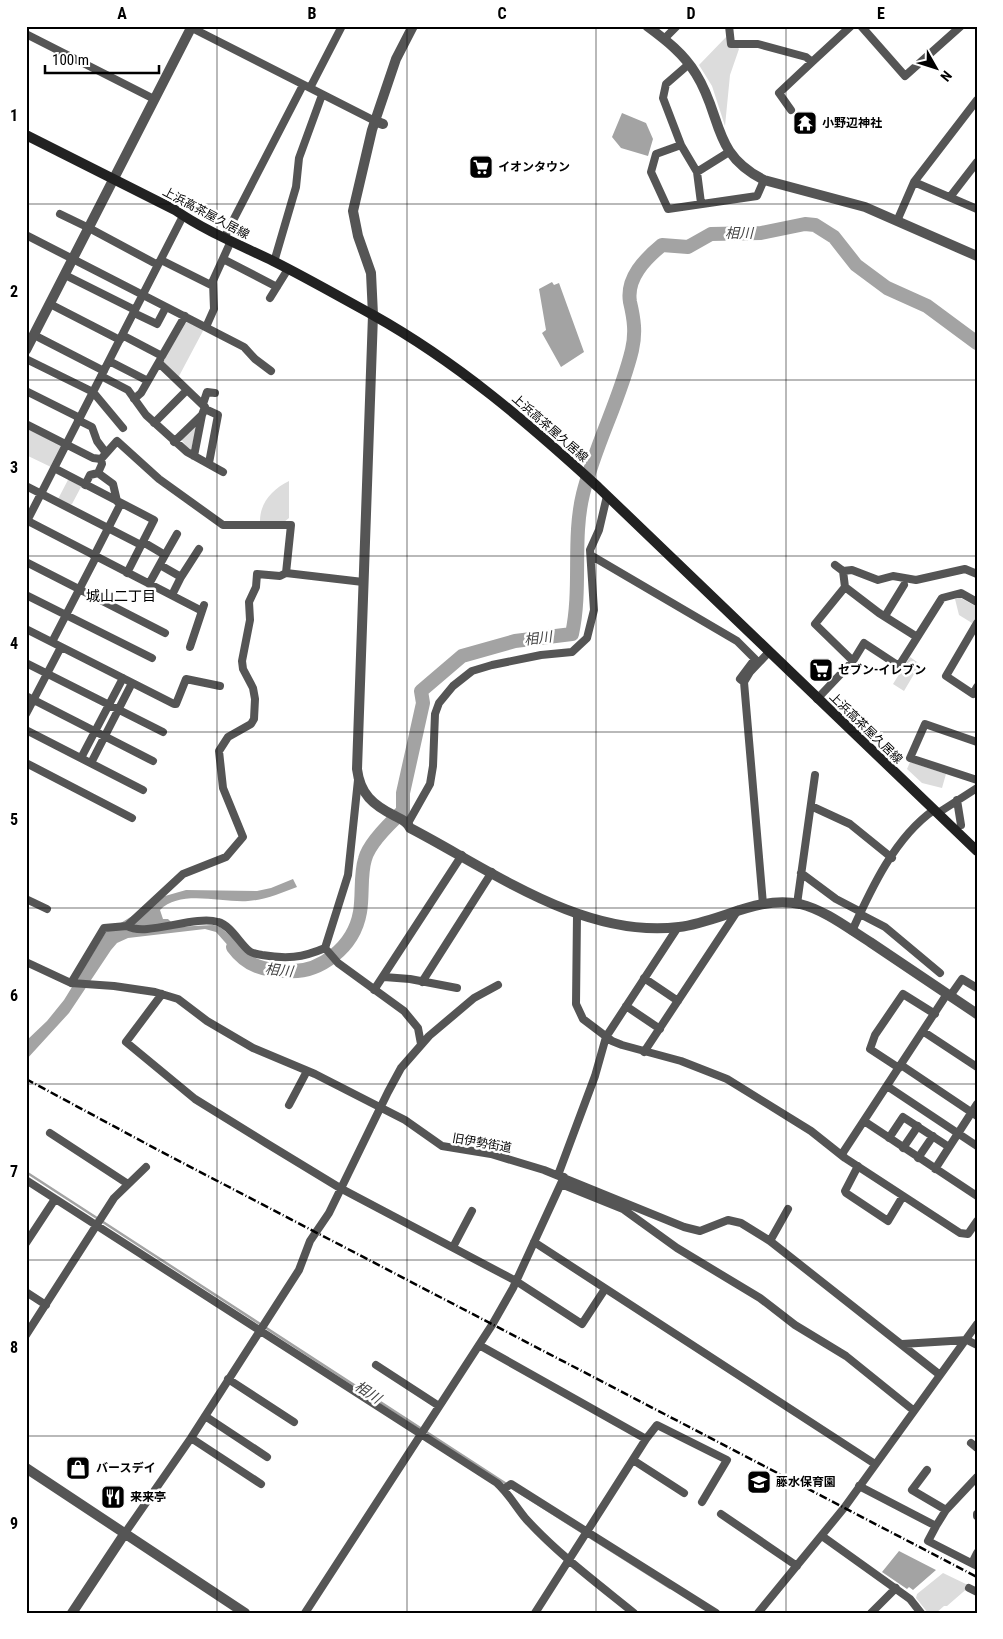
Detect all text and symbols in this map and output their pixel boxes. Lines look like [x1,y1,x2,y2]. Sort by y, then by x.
text: A [117,4,127,23]
text: B [308,4,317,23]
text: C [497,4,507,23]
text: D [686,4,696,23]
text: E [877,4,885,23]
scale bar [45,42,159,74]
north arrow [910,42,960,92]
text: 100 m [52,51,89,69]
text: N [937,68,955,85]
text: 1 [10,106,18,125]
temple icon: 小野辺神社 [792,110,818,136]
place label: 小野辺神社 [822,116,882,130]
supermarket icon: イオンタウン [468,154,494,180]
place label: イオンタウン [498,160,570,174]
street label: 上浜高茶屋久居線 [160,184,252,242]
water label: 相川 [725,225,755,241]
text: 2 [10,282,18,301]
street label: 上浜高茶屋久居線 [509,391,591,465]
text: 3 [10,458,18,477]
district label: 城山二丁目 [86,588,156,604]
water label: 相川 [523,628,555,648]
text: 4 [10,634,18,653]
supermarket icon: セブン-イレブン [808,657,834,683]
place label: セブン-イレブン [838,663,926,677]
street label: 上浜高茶屋久居線 [827,690,905,766]
text: 5 [10,810,18,829]
water label: 相川 [264,961,296,980]
text: 6 [10,986,18,1005]
street label: 旧伊勢街道 [451,1131,513,1155]
text: 7 [10,1162,18,1181]
text: 8 [10,1338,18,1357]
water label: 相川 [352,1378,386,1407]
shop icon: バースデイ [65,1455,91,1481]
place label: バースデイ [96,1461,155,1475]
school or university icon: 藤水保育園 [746,1469,772,1495]
place label: 藤水保育園 [776,1475,836,1489]
restaurant icon: 来来亭 [100,1484,126,1510]
place label: 来来亭 [130,1490,166,1504]
text: 9 [10,1514,18,1533]

